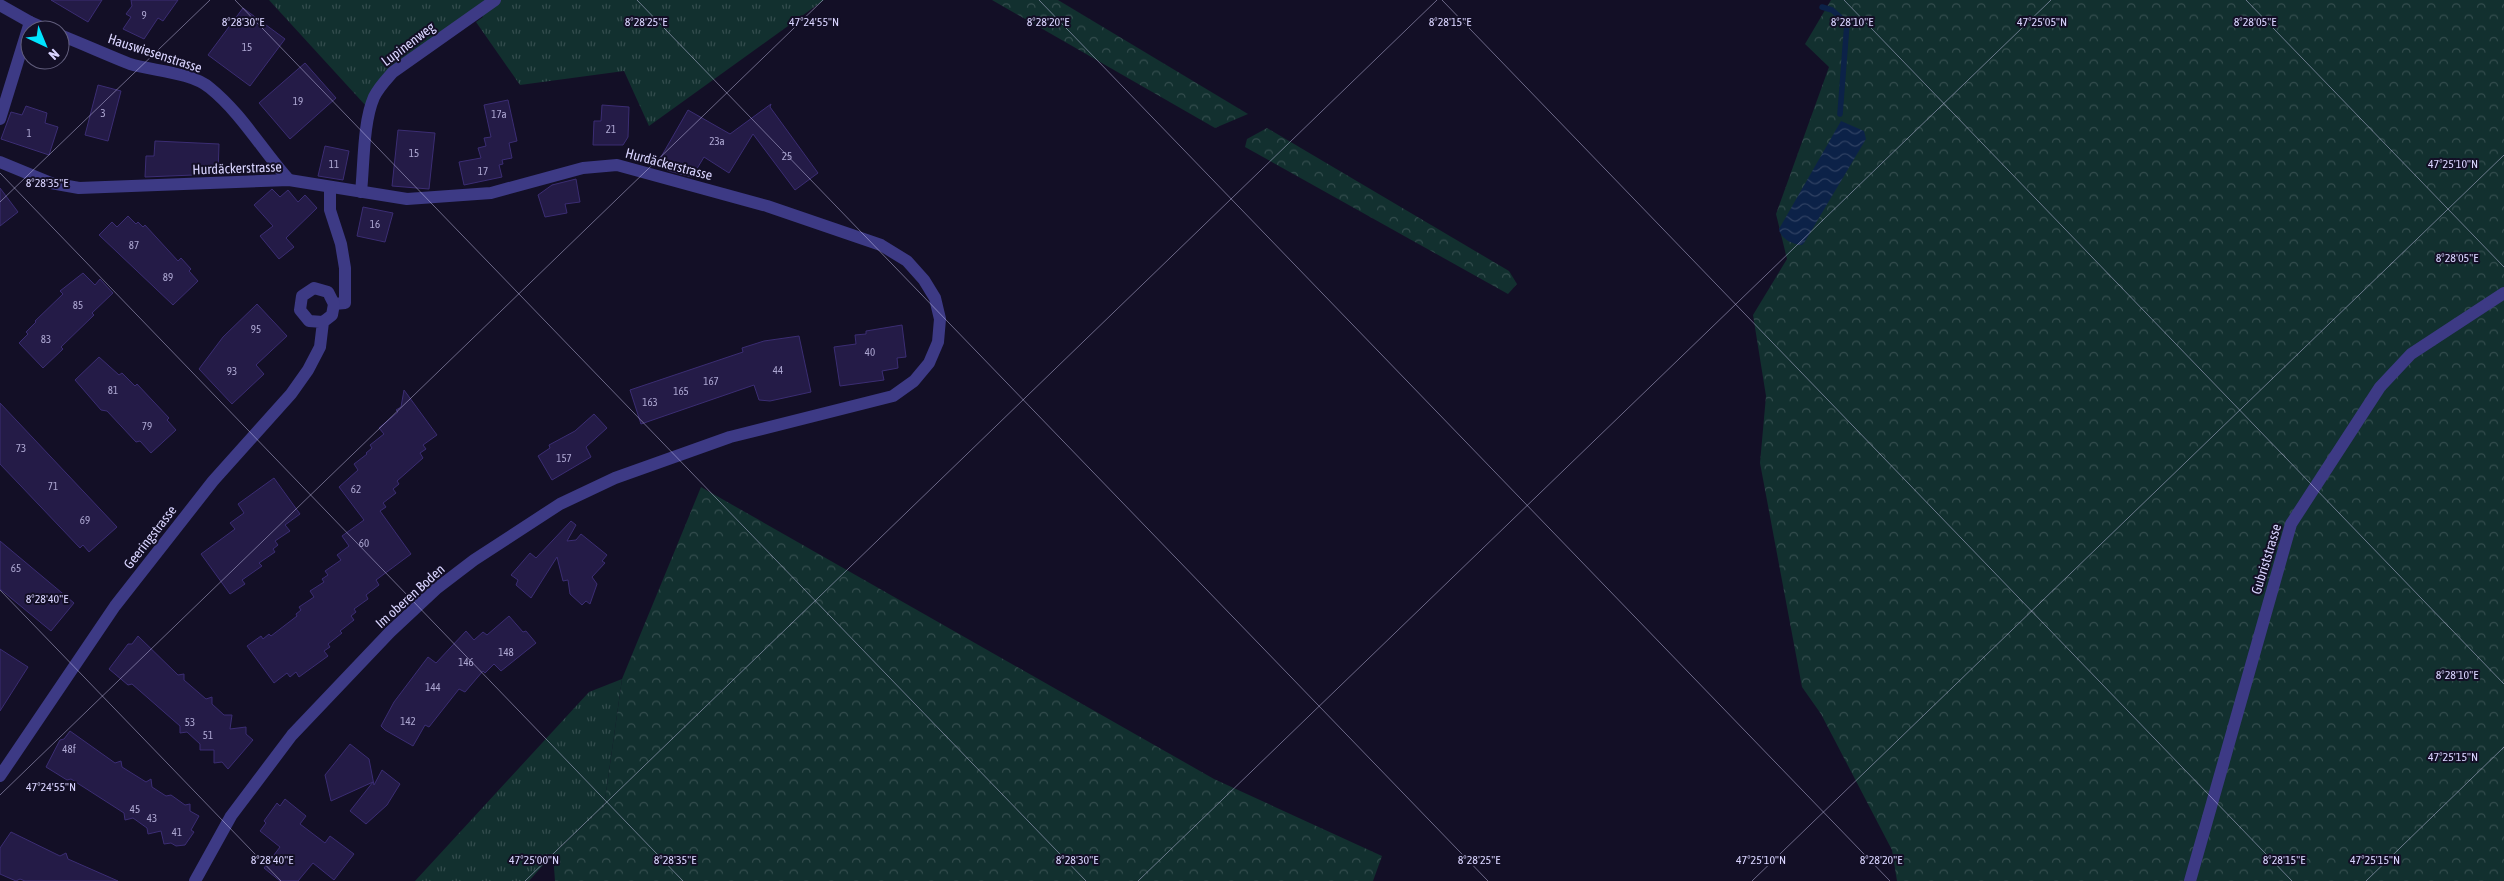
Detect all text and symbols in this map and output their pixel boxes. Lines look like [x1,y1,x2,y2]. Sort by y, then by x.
house number: 9 [141,9,147,21]
text: 8°28'30"E [222,15,264,29]
text: 8°28'25"E [625,15,667,29]
text: 47°24'55"N [789,15,839,29]
text: 8°28'20"E [1027,15,1069,29]
text: 8°28'15"E [1429,15,1471,29]
text: 8°28'10"E [1831,15,1873,29]
text: 47°25'05"N [2017,15,2067,29]
text: 8°28'05"E [2234,15,2276,29]
street label: Lupinenweg [378,19,438,69]
north arrow [20,20,70,70]
street label: Hauswiesenstrasse [106,30,204,76]
house number: 15 [242,41,252,53]
text: N [46,46,63,63]
house number: 19 [293,95,303,107]
house number: 3 [100,107,106,119]
house number: 17a [491,108,507,120]
house number: 21 [606,123,616,135]
house number: 1 [26,127,32,139]
house number: 23a [709,135,725,147]
street label: Hurdäckerstrasse [624,145,714,183]
house number: 15 [409,147,419,159]
house number: 25 [782,150,792,162]
text: 47°25'10"N [2428,157,2478,171]
street label: Hurdäckerstrasse [192,158,282,178]
house number: 11 [329,158,339,170]
house number: 17 [478,165,488,177]
text: 8°28'35"E [26,176,68,190]
house number: 16 [370,218,380,230]
house number: 87 [129,239,139,251]
text: 8°28'05"E [2436,251,2478,265]
house number: 89 [163,271,173,283]
house number: 85 [73,299,83,311]
house number: 95 [251,323,261,335]
house number: 83 [41,333,51,345]
house number: 40 [865,346,875,358]
house number: 44 [773,364,783,376]
house number: 93 [227,365,237,377]
house number: 167 [703,375,719,387]
house number: 81 [108,384,118,396]
house number: 165 [673,385,689,397]
house number: 163 [642,396,658,408]
house number: 79 [142,420,152,432]
house number: 73 [16,442,26,454]
house number: 157 [556,452,572,464]
house number: 71 [48,480,58,492]
house number: 62 [351,483,361,495]
street label: Geeringstrasse [120,502,180,572]
house number: 69 [80,514,90,526]
street label: Gubriststrasse [2248,522,2284,596]
house number: 60 [359,537,369,549]
street label: Im oberen Boden [372,561,448,631]
house number: 65 [11,562,21,574]
text: 8°28'40"E [26,592,68,606]
house number: 148 [498,646,514,658]
house number: 146 [458,656,474,668]
text: 8°28'10"E [2436,668,2478,682]
house number: 144 [425,681,441,693]
house number: 142 [400,715,416,727]
house number: 53 [185,716,195,728]
house number: 51 [203,729,213,741]
house number: 48f [62,743,76,755]
text: 47°25'15"N [2428,750,2478,764]
text: 47°24'55"N [26,780,76,794]
house number: 45 [130,803,140,815]
house number: 43 [147,812,157,824]
house number: 41 [172,826,182,838]
text: 8°28'40"E [251,853,293,867]
text: 47°25'00"N [509,853,559,867]
text: 8°28'35"E [654,853,696,867]
text: 8°28'30"E [1056,853,1098,867]
text: 8°28'25"E [1458,853,1500,867]
text: 47°25'10"N [1736,853,1786,867]
text: 8°28'20"E [1860,853,1902,867]
text: 8°28'15"E [2263,853,2305,867]
text: 47°25'15"N [2350,853,2400,867]

